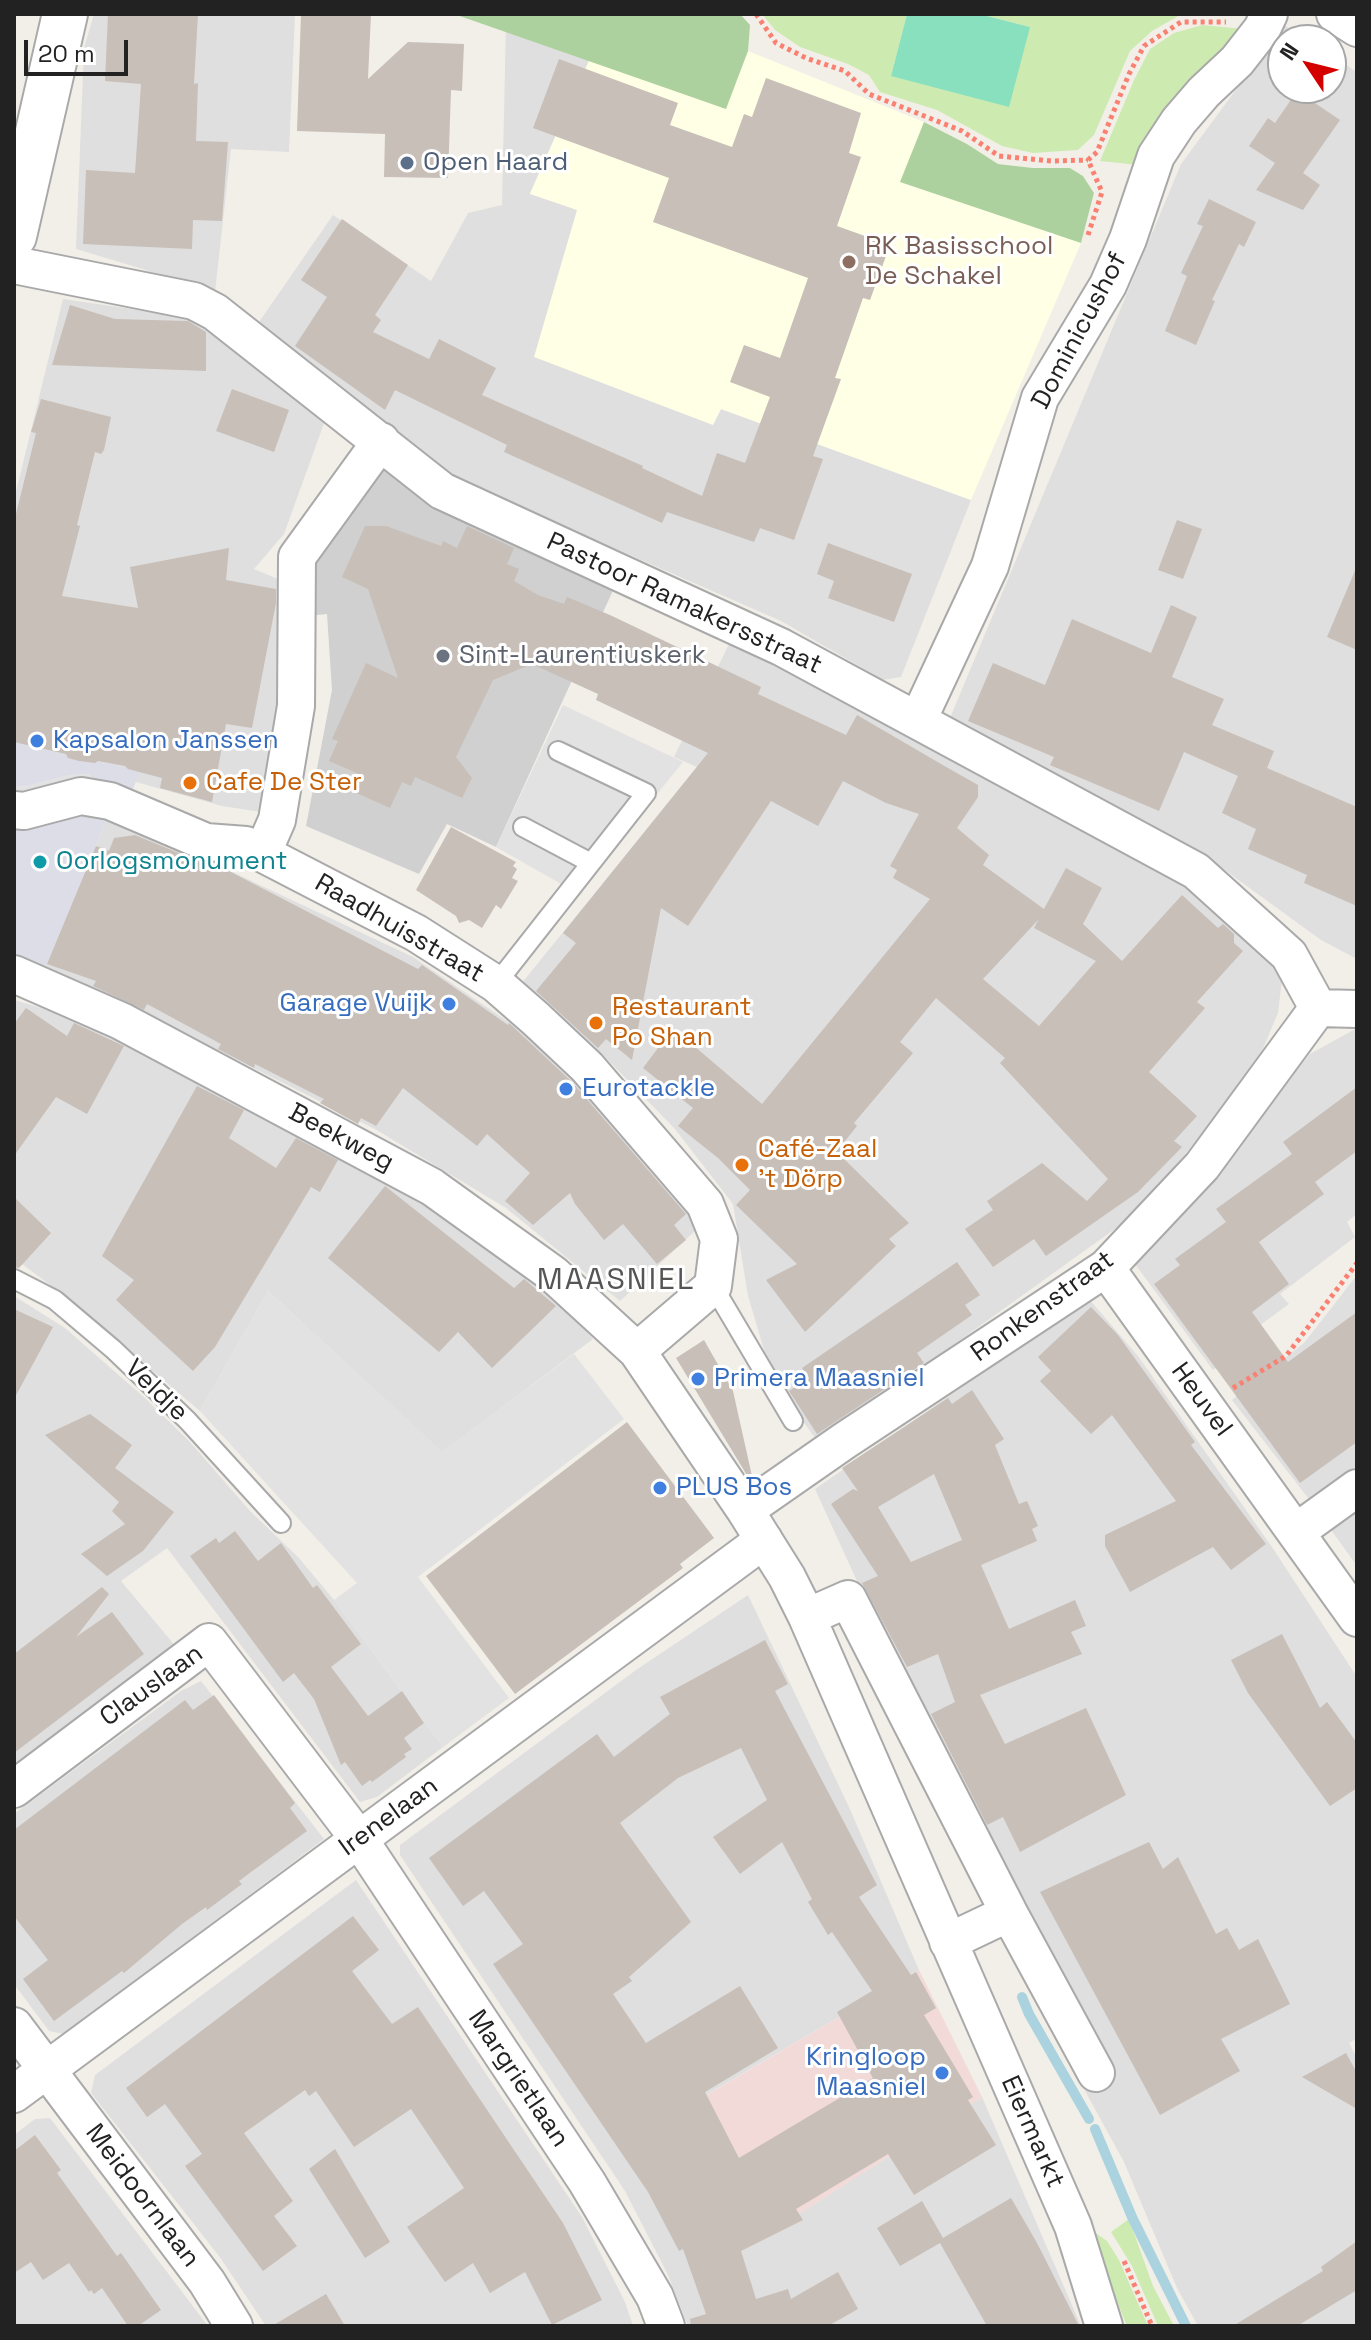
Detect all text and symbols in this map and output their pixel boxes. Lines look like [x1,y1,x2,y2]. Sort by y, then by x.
scale bar [28,24,132,74]
north arrow [1267,24,1347,104]
text: N [1273,37,1305,65]
text: 20 m [38,38,95,69]
place label: Open Haard [423,147,568,179]
marker: Open Haard [398,154,416,172]
place label: RK Basisschool De Schakel [865,231,1053,292]
street label: Dominicushof [1026,248,1134,414]
marker: RK Basisschool De Schakel [840,253,858,271]
street label: Pastoor Ramakersstraat [541,526,827,682]
place label: Sint-Laurentiuskerk [459,640,706,672]
marker: Sint-Laurentiuskerk [434,647,452,665]
place label: Kapsalon Janssen [53,725,279,757]
marker: Kapsalon Janssen [28,732,46,750]
place label: Cafe De Ster [206,767,362,799]
marker: Cafe De Ster [181,774,199,792]
place label: Oorlogsmonument [56,846,287,878]
marker: Oorlogsmonument [31,853,49,871]
street label: Raadhuisstraat [309,868,489,990]
place label: Garage Vuijk [280,988,433,1020]
place label: Restaurant Po Shan [612,992,751,1054]
marker: Garage Vuijk [440,995,458,1013]
marker: Restaurant Po Shan [587,1014,605,1032]
place label: Eurotackle [582,1073,715,1105]
marker: Eurotackle [557,1080,575,1098]
street label: Beekweg [283,1097,399,1179]
place label: Café-Zaal 't Dörp [758,1134,877,1196]
marker: Café-Zaal 't Dörp [733,1156,751,1174]
street label: Ronkenstraat [966,1245,1120,1369]
district label: MAASNIEL [537,1263,695,1299]
street label: Veldje [118,1354,194,1428]
street label: Heuvel [1164,1357,1238,1443]
place label: Primera Maasniel [714,1363,925,1395]
marker: Primera Maasniel [689,1370,707,1388]
place label: PLUS Bos [676,1472,792,1504]
marker: PLUS Bos [651,1479,669,1497]
street label: Clauslaan [94,1638,210,1734]
street label: Irenelaan [333,1771,445,1863]
street label: Margrietlaan [461,2004,575,2154]
place label: Kringloop Maasniel [806,2042,926,2104]
marker: Kringloop Maasniel [933,2064,951,2082]
street label: Eiermarkt [993,2071,1071,2193]
street label: Meidoornlaan [78,2118,206,2274]

